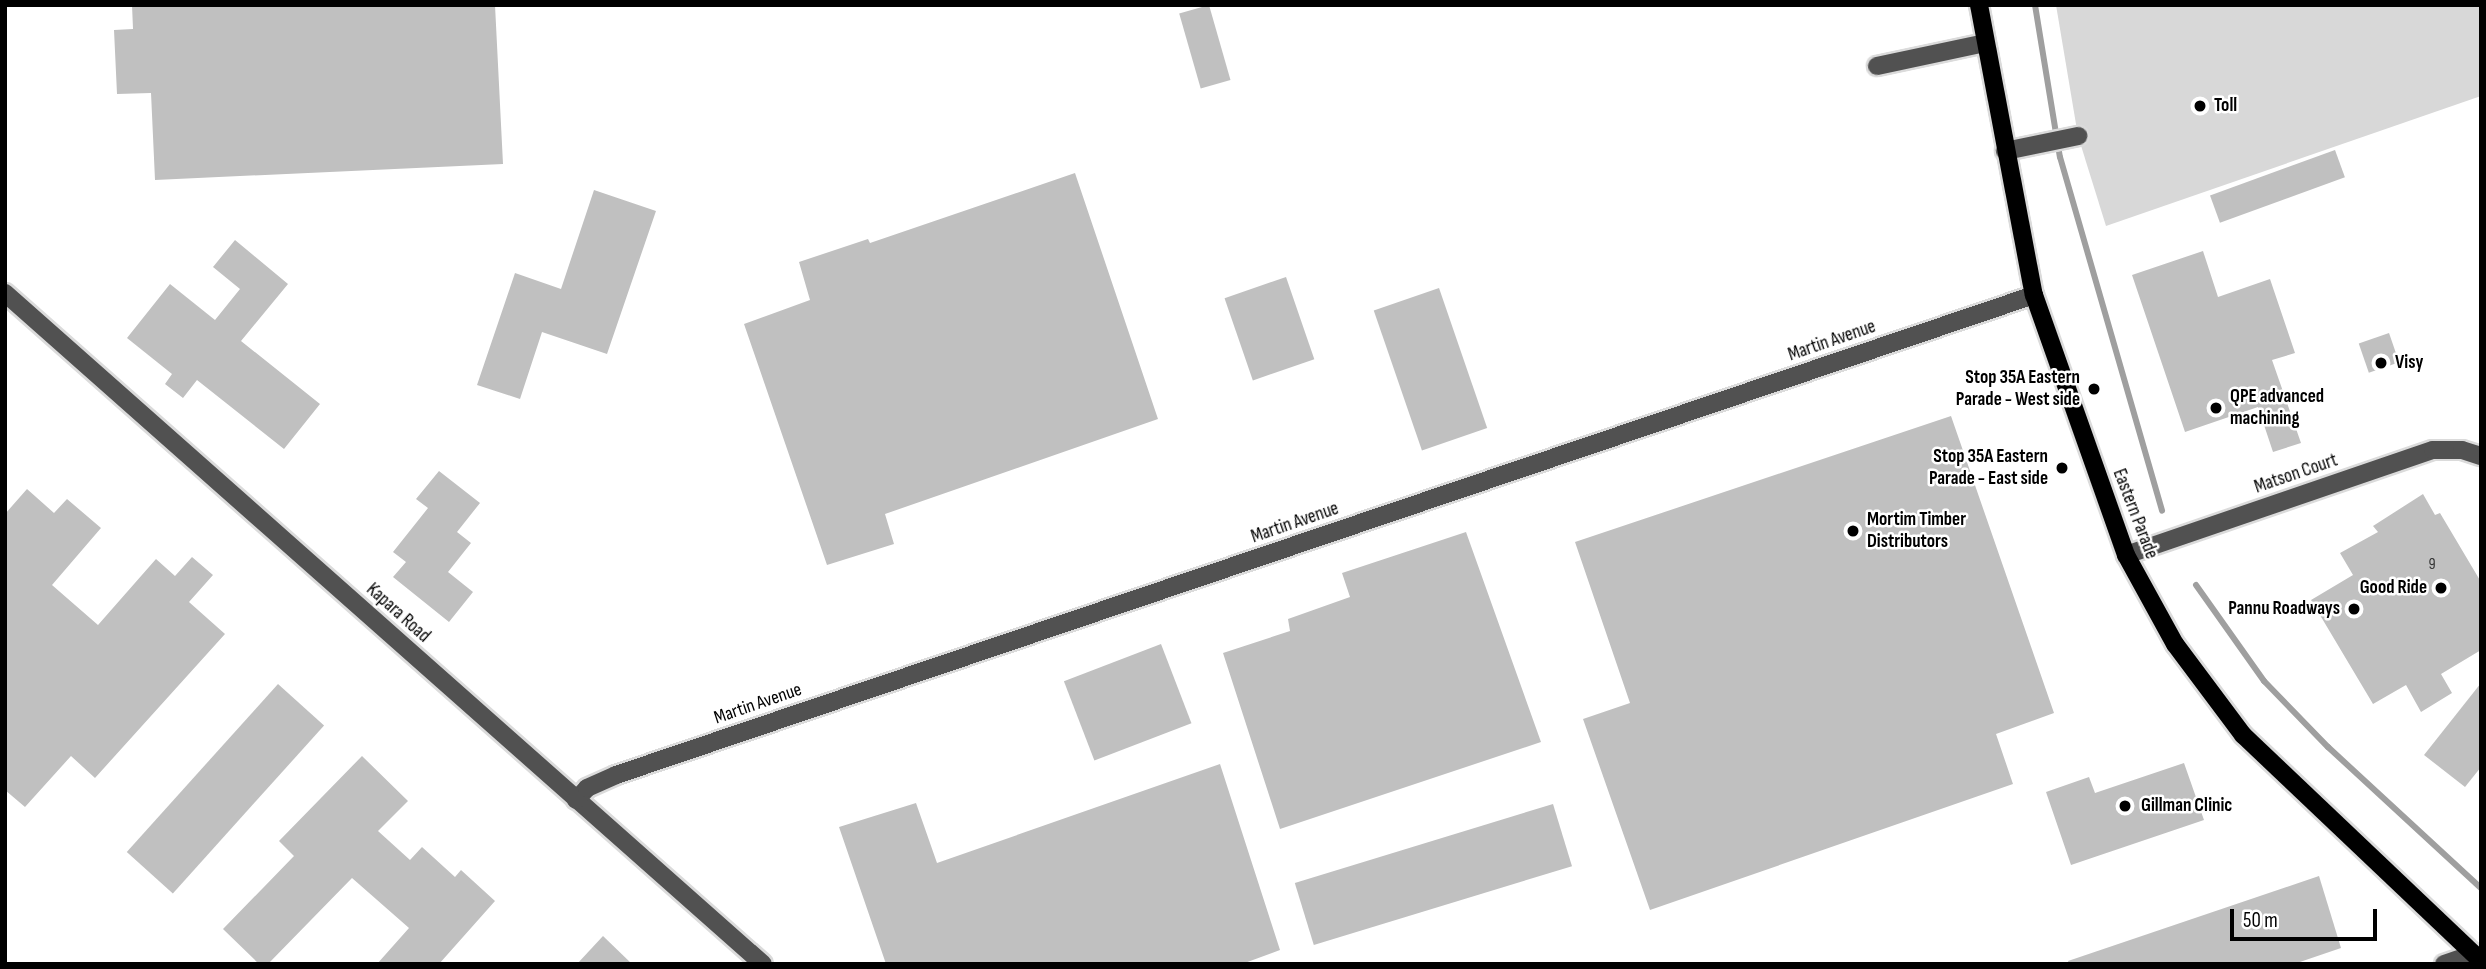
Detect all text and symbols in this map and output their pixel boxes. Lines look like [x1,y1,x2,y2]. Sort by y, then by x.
place label: Toll [2214,95,2237,117]
marker: Toll [2192,98,2208,114]
street label: Martin Avenue [1785,315,1879,367]
place label: Visy [2395,352,2423,374]
marker: Visy [2373,355,2389,371]
place label: Stop 35A Eastern Parade - West side [1956,367,2080,411]
marker: Stop 35A Eastern Parade - West side [2086,381,2102,397]
place label: QPE advanced machining [2230,386,2324,430]
marker: QPE advanced machining [2208,400,2224,416]
place label: Stop 35A Eastern Parade - East side [1929,446,2048,490]
street label: Matson Court [2251,449,2341,499]
marker: Stop 35A Eastern Parade - East side [2054,460,2070,476]
street label: Eastern Parade [2107,466,2163,562]
street label: Martin Avenue [1248,497,1342,549]
place label: Mortim Timber Distributors [1867,509,1966,553]
marker: Mortim Timber Distributors [1845,523,1861,539]
house number: 9 [2428,555,2436,575]
place label: Good Ride [2360,577,2427,599]
street label: Kapara Road [361,578,435,648]
marker: Good Ride [2433,580,2449,596]
place label: Pannu Roadways [2228,598,2340,620]
marker: Pannu Roadways [2346,601,2362,617]
street label: Martin Avenue [711,678,805,730]
place label: Gillman Clinic [2141,795,2232,817]
marker: Gillman Clinic [2115,796,2135,816]
scale bar [2234,895,2381,939]
text: 50 m [2243,908,2278,933]

